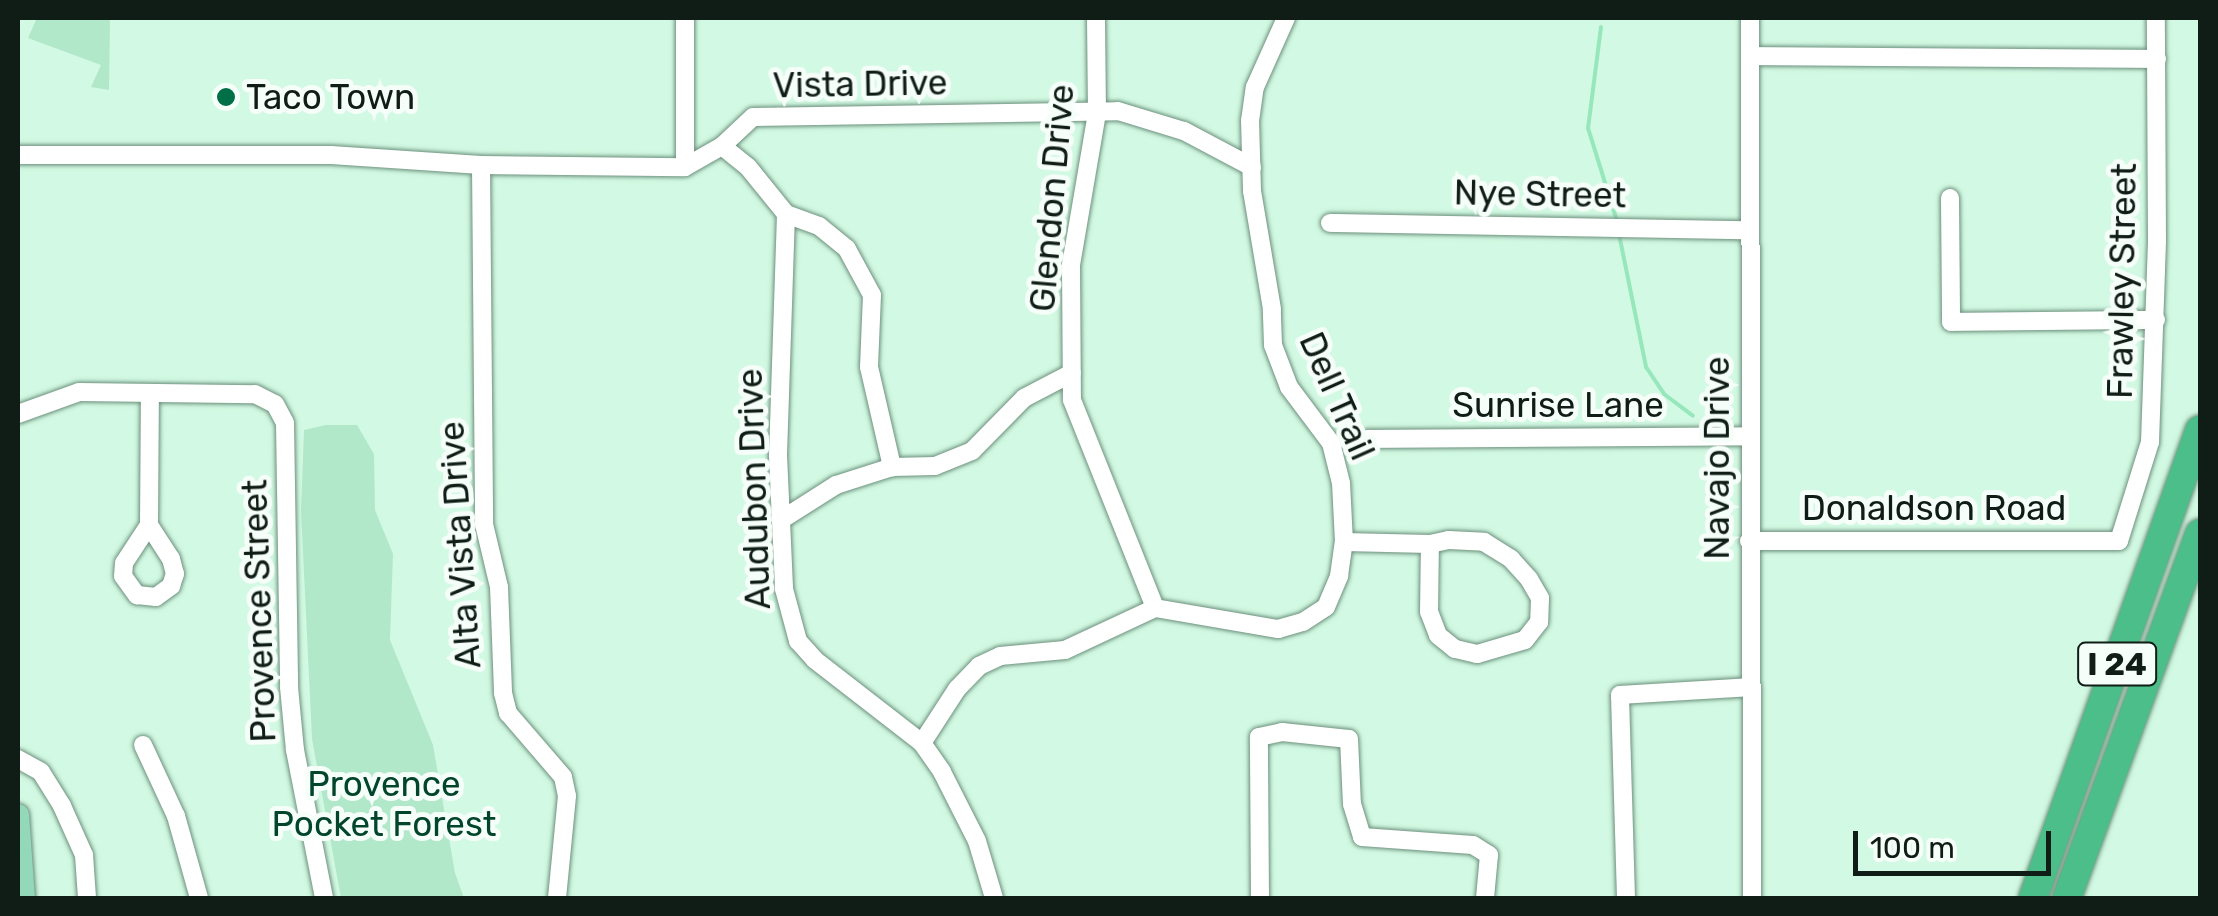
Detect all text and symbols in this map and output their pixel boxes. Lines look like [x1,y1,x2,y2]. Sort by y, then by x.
street label: Vista Drive [772,61,948,107]
place label: Taco Town [246,76,416,118]
street label: Glendon Drive [1021,83,1083,313]
marker: Taco Town [215,86,237,108]
street label: Frawley Street [2099,162,2145,400]
street label: Nye Street [1453,171,1627,217]
street label: Dell Trail [1290,325,1384,467]
street label: Navajo Drive [1696,356,1738,560]
street label: Audubon Drive [729,368,779,610]
street label: Sunrise Lane [1452,384,1664,426]
street label: Alta Vista Drive [430,420,490,670]
street label: Provence Street [233,479,285,743]
street label: Donaldson Road [1802,487,2066,529]
road number: I 24 [2077,637,2157,691]
park label: Provence Pocket Forest [272,763,496,845]
scale bar [1858,811,2056,873]
text: 100 m [1870,830,1955,866]

